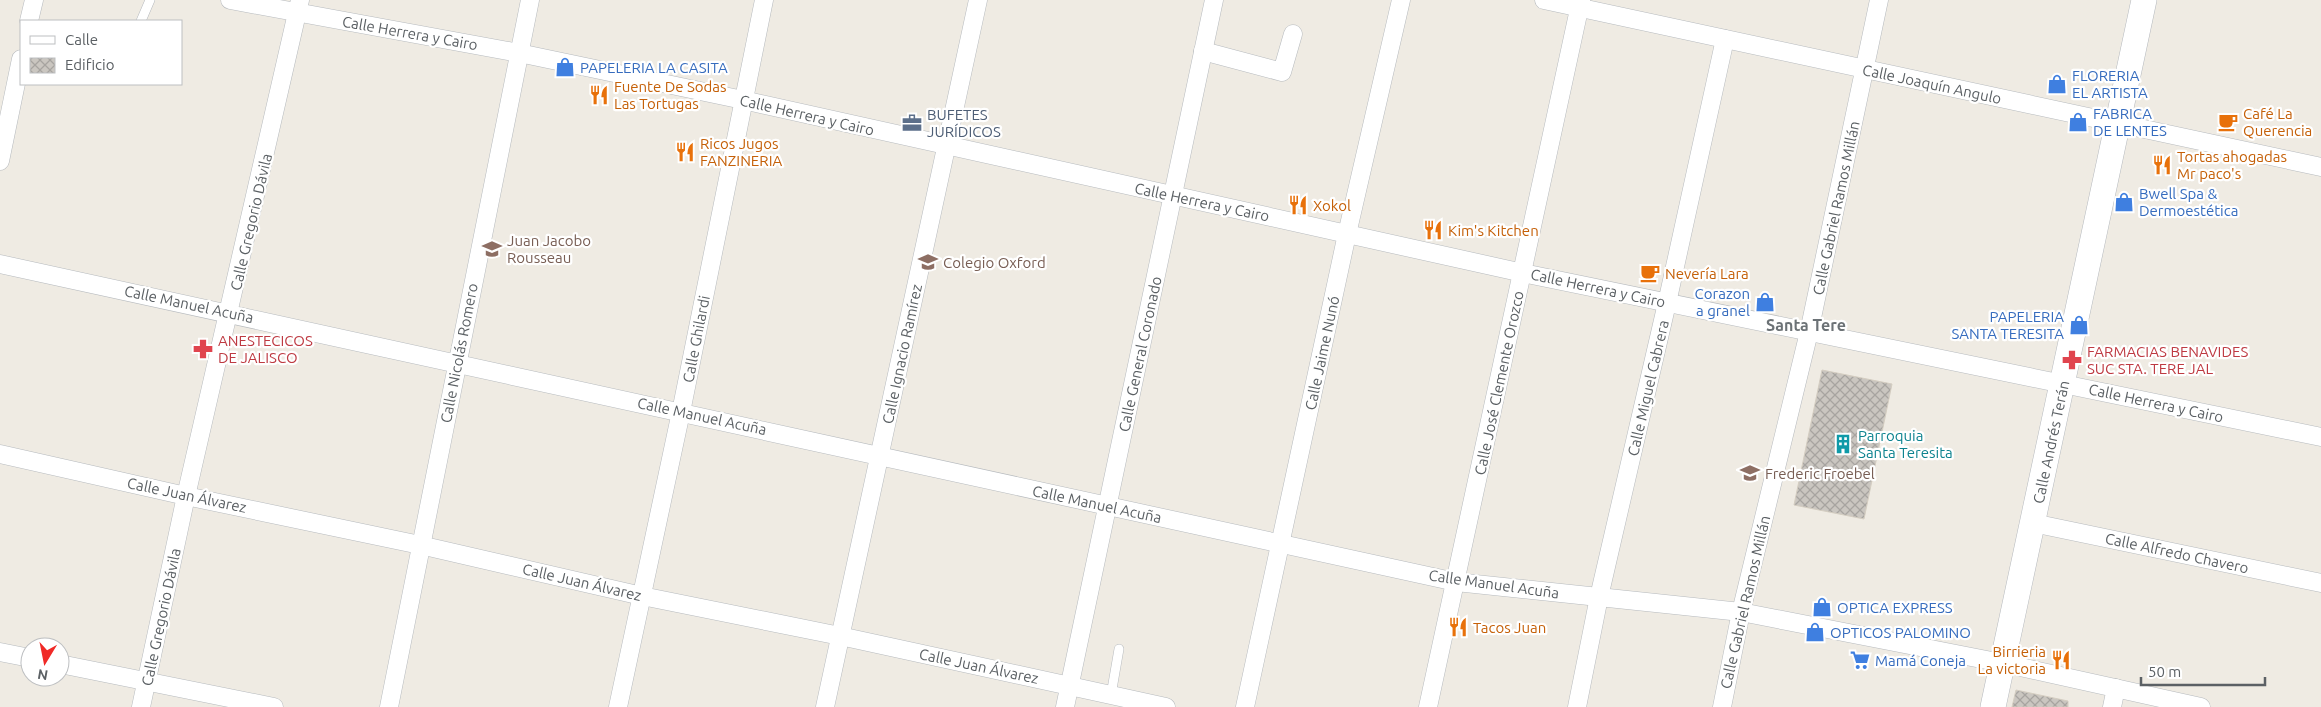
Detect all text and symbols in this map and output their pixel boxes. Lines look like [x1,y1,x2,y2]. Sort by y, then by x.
street label: Calle Herrera y Cairo [341,13,479,53]
legend [20,20,182,85]
text: Calle [65,31,98,48]
text: Edificio [65,56,114,73]
shop icon: PAPELERIA LA CASITA [554,56,576,78]
place label: PAPELERIA LA CASITA [580,59,728,76]
street label: Calle Joaquín Angulo [1861,61,2003,107]
place label: FLORERIA EL ARTISTA [2072,67,2148,101]
shop icon: FLORERIA EL ARTISTA [2046,73,2068,95]
place label: Fuente De Sodas Las Tortugas [614,78,727,112]
restaurant icon: Fuente De Sodas Las Tortugas [588,84,610,106]
street label: Calle Herrera y Cairo [738,91,876,139]
place label: FABRICA DE LENTES [2093,105,2167,139]
place label: Café La Querencia [2243,105,2312,139]
place label: BUFETES JURÍDICOS [927,106,1001,140]
shop icon: FABRICA DE LENTES [2067,111,2089,133]
cafe icon: Café La Querencia [2217,111,2239,133]
office icon: BUFETES JURÍDICOS [901,112,923,134]
street label: Calle Gabriel Ramos Millán [1809,119,1863,297]
place label: Ricos Jugos FANZINERIA [700,135,782,169]
restaurant icon: Ricos Jugos FANZINERIA [674,141,696,163]
place label: Tortas ahogadas Mr paco's [2177,148,2287,182]
street label: Calle Gregorio Dávila [227,152,275,292]
restaurant icon: Tortas ahogadas Mr paco's [2151,154,2173,176]
street label: Calle Herrera y Cairo [1133,179,1271,225]
place label: Bwell Spa & Dermoestética [2139,185,2238,219]
shop icon: Bwell Spa & Dermoestética [2113,191,2135,213]
restaurant icon: Xokol [1287,194,1309,216]
place label: Xokol [1313,197,1351,214]
restaurant icon: Kim's Kitchen [1422,219,1444,241]
place label: Kim's Kitchen [1448,222,1539,239]
place label: Juan Jacobo Rousseau [507,232,591,266]
school or university icon: Juan Jacobo Rousseau [481,238,503,260]
school or university icon: Colegio Oxford [917,251,939,273]
place label: Colegio Oxford [943,254,1046,271]
cafe icon: Nevería Lara [1639,262,1661,284]
street label: Calle Herrera y Cairo [1529,265,1667,311]
place label: Nevería Lara [1665,265,1749,282]
street label: Calle General Coronado [1115,275,1165,433]
street label: Calle Manuel Acuña [123,282,255,326]
street label: Calle Nicolás Romero [437,282,481,424]
street label: Calle Ignacio Ramírez [879,282,925,425]
place label: Corazon a granel [1695,285,1750,319]
street label: Calle José Clemente Orozco [1471,289,1527,477]
shop icon: Corazon a granel [1754,291,1776,313]
street label: Calle Ghilardi [679,294,713,384]
street label: Calle Jaime Nunó [1302,294,1342,412]
place label: PAPELERIA SANTA TERESITA [1951,308,2064,342]
shop icon: PAPELERIA SANTA TERESITA [2068,314,2090,336]
district label: Santa Tere [1766,316,1846,334]
street label: Calle Miguel Cabrera [1624,318,1672,458]
place label: ANESTECICOS DE JALISCO [218,332,313,366]
pharmacy icon: ANESTECICOS DE JALISCO [192,338,214,360]
place label: FARMACIAS BENAVIDES SUC STA. TERE JAL [2087,343,2248,377]
pharmacy icon: FARMACIAS BENAVIDES SUC STA. TERE JAL [2061,349,2083,371]
street label: Calle Andrés Terán [2030,379,2072,505]
street label: Calle Herrera y Cairo [2087,380,2225,426]
street label: Calle Manuel Acuña [636,394,768,438]
place label: Parroquia Santa Teresita [1858,427,1953,461]
building icon: Parroquia Santa Teresita [1832,433,1854,455]
school or university icon: Frederic Froebel [1739,462,1761,484]
place label: Frederic Froebel [1765,465,1875,482]
street label: Calle Juan Álvarez [126,474,248,516]
street label: Calle Manuel Acuña [1031,482,1163,526]
street label: Calle Gabriel Ramos Millán [1717,514,1773,690]
street label: Calle Alfredo Chavero [2104,529,2250,577]
street label: Calle Gregorio Dávila [138,547,184,687]
street label: Calle Juan Álvarez [521,560,643,604]
street label: Calle Manuel Acuña [1428,566,1560,602]
shop icon: OPTICA EXPRESS [1811,596,1833,618]
place label: OPTICA EXPRESS [1837,599,1953,616]
restaurant icon: Tacos Juan [1447,616,1469,638]
place label: Tacos Juan [1473,619,1546,636]
shop icon: OPTICOS PALOMINO [1804,621,1826,643]
place label: OPTICOS PALOMINO [1830,624,1971,641]
north arrow [20,637,70,687]
place label: Birrieria La victoria [1978,643,2046,677]
street label: Calle Juan Álvarez [918,645,1040,687]
supermarket icon: Mamá Coneja [1849,649,1871,671]
restaurant icon: Birrieria La victoria [2050,649,2072,671]
place label: Mamá Coneja [1875,652,1966,669]
scale bar [2141,654,2265,686]
text: 50 m [2148,663,2181,680]
text: N [36,666,49,684]

